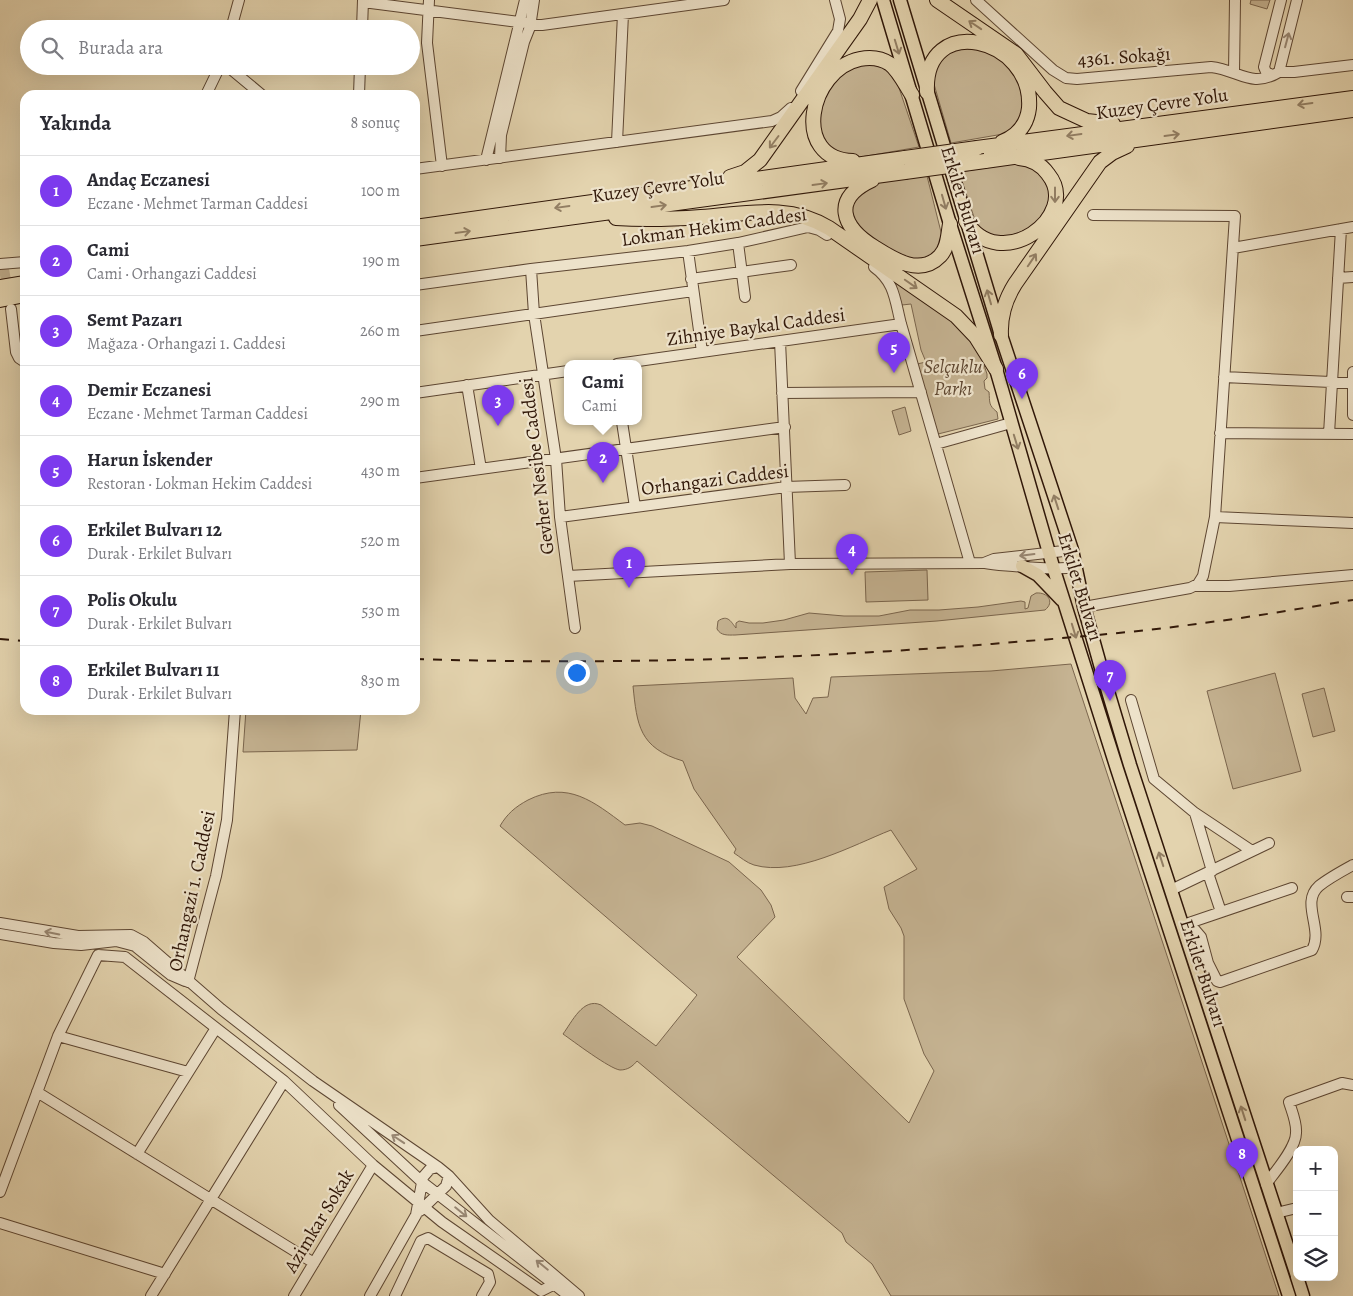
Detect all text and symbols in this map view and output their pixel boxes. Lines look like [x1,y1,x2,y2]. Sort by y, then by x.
search box [20,20,420,75]
one-way arrow [969,20,983,30]
one-way arrow [1283,33,1292,49]
icon: search [38,34,66,62]
text: Burada ara [78,35,163,61]
one-way arrow [893,38,903,54]
street label: 4361. Sokağı [1077,41,1171,73]
street label: Kuzey Çevre Yolu [1094,82,1230,126]
one-way arrow [1297,100,1313,110]
text: Yakında [40,109,111,137]
text: 8 sonuç [350,112,400,134]
one-way arrow [1067,130,1083,140]
one-way arrow [1164,130,1180,140]
one-way arrow [769,135,780,148]
street label: Erkilet Bulvarı [934,143,992,257]
street label: Kuzey Çevre Yolu [590,165,726,209]
text: Andaç Eczanesi [87,167,210,193]
one-way arrow [812,179,828,189]
text: 1 [53,180,59,202]
text: 100 m [361,180,400,202]
one-way arrow [1050,187,1060,203]
text: Eczane · Mehmet Tarman Caddesi [87,193,308,215]
one-way arrow [939,194,949,210]
street label: Lokman Hekim Caddesi [620,201,808,253]
one-way arrow [651,201,667,211]
one-way arrow [554,202,570,212]
one-way arrow [455,227,471,237]
text: Cami [87,237,129,263]
text: 2 [52,250,60,272]
text: 190 m [362,250,400,272]
one-way arrow [1027,253,1037,267]
text: Cami · Orhangazi Caddesi [87,263,257,285]
one-way arrow [904,279,918,289]
one-way arrow [984,290,994,306]
street label: Zihniye Baykal Caddesi [665,302,847,352]
text: Semt Pazarı [87,307,182,333]
text: 3 [53,320,59,342]
text: 260 m [360,320,400,342]
pin: 5 [878,332,910,373]
text: Mağaza · Orhangazi 1. Caddesi [87,333,286,355]
park label: Selçuklu Parkı [923,354,983,402]
pin: 6 [1006,358,1038,399]
popup [564,360,642,425]
text: Cami [582,369,624,395]
street label: Gevher Nesibe Caddesi [513,376,561,556]
text: Demir Eczanesi [87,377,211,403]
pin: 3 [482,385,514,426]
text: 4 [52,390,60,412]
text: 290 m [360,390,400,412]
text: Cami [582,395,617,417]
text: Eczane · Mehmet Tarman Caddesi [87,403,308,425]
one-way arrow [1012,433,1022,449]
pin: 2 [587,442,619,483]
text: Harun İskender [87,447,212,473]
street label: Orhangazi Caddesi [640,458,790,502]
text: 5 [53,460,59,482]
text: 430 m [361,460,400,482]
text: Restoran · Lokman Hekim Caddesi [87,473,312,495]
one-way arrow [1051,495,1060,510]
text: Erkilet Bulvarı 12 [87,517,222,543]
text: 6 [52,530,60,552]
text: 520 m [361,530,400,552]
street label: Erkilet Bulvarı [1051,530,1109,644]
pin: 4 [836,534,868,575]
text: Durak · Erkilet Bulvarı [87,543,232,565]
pin: 1 [613,547,645,588]
one-way arrow [1020,550,1036,560]
text: Polis Okulu [87,587,177,613]
text: 7 [53,600,59,622]
text: 530 m [361,600,400,622]
text: Durak · Erkilet Bulvarı [87,613,232,635]
one-way arrow [1069,622,1079,638]
text: Erkilet Bulvarı 11 [87,657,220,683]
your location [564,660,590,686]
pin: 7 [1094,660,1126,701]
text: 8 [52,670,60,692]
text: 830 m [361,670,400,692]
text: Durak · Erkilet Bulvarı [87,683,232,705]
street label: Orhangazi 1. Caddesi [162,808,222,974]
one-way arrow [1156,851,1166,867]
street label: Erkilet Bulvarı [1173,916,1233,1030]
one-way arrow [45,928,61,937]
one-way arrow [1238,1106,1248,1122]
one-way arrow [391,1134,405,1144]
pin: 8 [1226,1138,1258,1179]
map controls [1293,1146,1338,1281]
button: + [1293,1146,1338,1191]
street label: Azimkar Sokak [277,1164,360,1278]
button: − [1293,1191,1338,1236]
one-way arrow [454,1206,467,1217]
button: layers [1293,1236,1338,1281]
one-way arrow [536,1259,549,1270]

